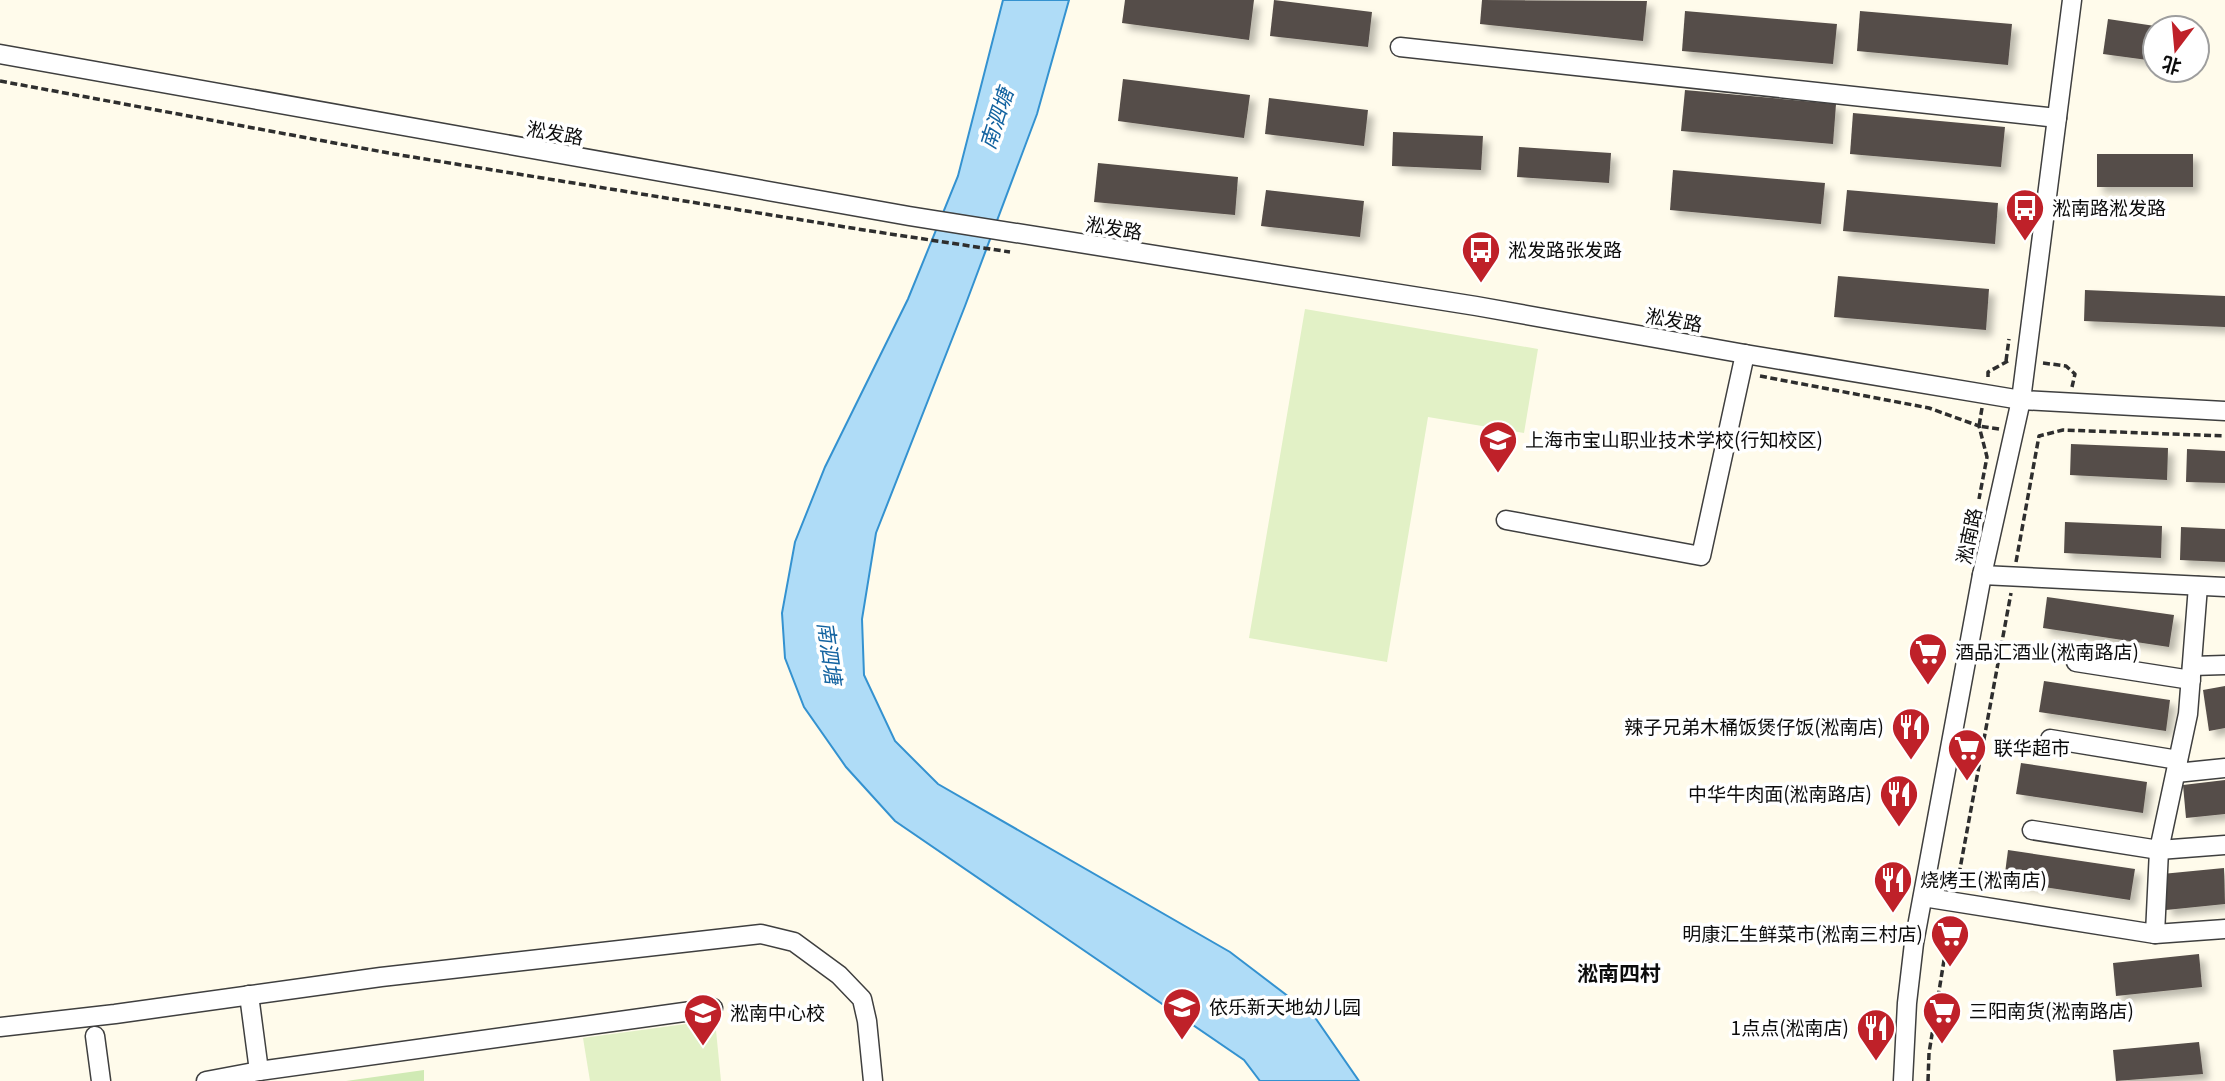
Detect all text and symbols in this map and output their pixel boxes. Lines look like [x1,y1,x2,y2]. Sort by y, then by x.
north arrow [2141,14,2211,84]
text: 北 [2158,51,2184,82]
water label: 南泗塘 [971,81,1020,153]
street label: 淞发路 [525,113,586,150]
bus stop icon: 淞南路淞发路 [2004,187,2046,242]
place label: 淞南路淞发路 [2052,193,2166,220]
street label: 淞发路 [1084,209,1145,244]
bus stop icon: 淞发路张发路 [1460,229,1502,284]
place label: 淞发路张发路 [1508,235,1622,262]
street label: 淞发路 [1644,300,1705,337]
school or university icon: 上海市宝山职业技术学校(行知校区) [1477,419,1519,474]
place label: 上海市宝山职业技术学校(行知校区) [1525,425,1823,452]
street label: 淞南路 [1948,505,1987,566]
water label: 南泗塘 [812,619,851,689]
supermarket icon: 酒品汇酒业(淞南路店) [1907,631,1949,686]
place label: 酒品汇酒业(淞南路店) [1955,637,2139,664]
restaurant icon: 辣子兄弟木桶饭煲仔饭(淞南店) [1890,706,1932,761]
place label: 辣子兄弟木桶饭煲仔饭(淞南店) [1624,712,1884,739]
supermarket icon: 联华超市 [1946,727,1988,782]
place label: 联华超市 [1994,733,2070,760]
restaurant icon: 中华牛肉面(淞南路店) [1878,773,1920,828]
place label: 中华牛肉面(淞南路店) [1688,779,1872,806]
restaurant icon: 烧烤王(淞南店) [1872,859,1914,914]
place label: 烧烤王(淞南店) [1920,865,2047,892]
supermarket icon: 明康汇生鲜菜市(淞南三村店) [1929,913,1971,968]
place label: 明康汇生鲜菜市(淞南三村店) [1682,919,1923,946]
district label: 淞南四村 [1577,957,1661,987]
school or university icon: 依乐新天地幼儿园 [1161,986,1203,1041]
supermarket icon: 三阳南货(淞南路店) [1921,990,1963,1045]
school or university icon: 淞南中心校 [682,992,724,1047]
place label: 依乐新天地幼儿园 [1209,992,1361,1019]
place label: 三阳南货(淞南路店) [1969,996,2134,1023]
place label: 淞南中心校 [730,998,825,1025]
restaurant icon: 1点点(淞南店) [1855,1007,1897,1062]
place label: 1点点(淞南店) [1731,1013,1849,1040]

